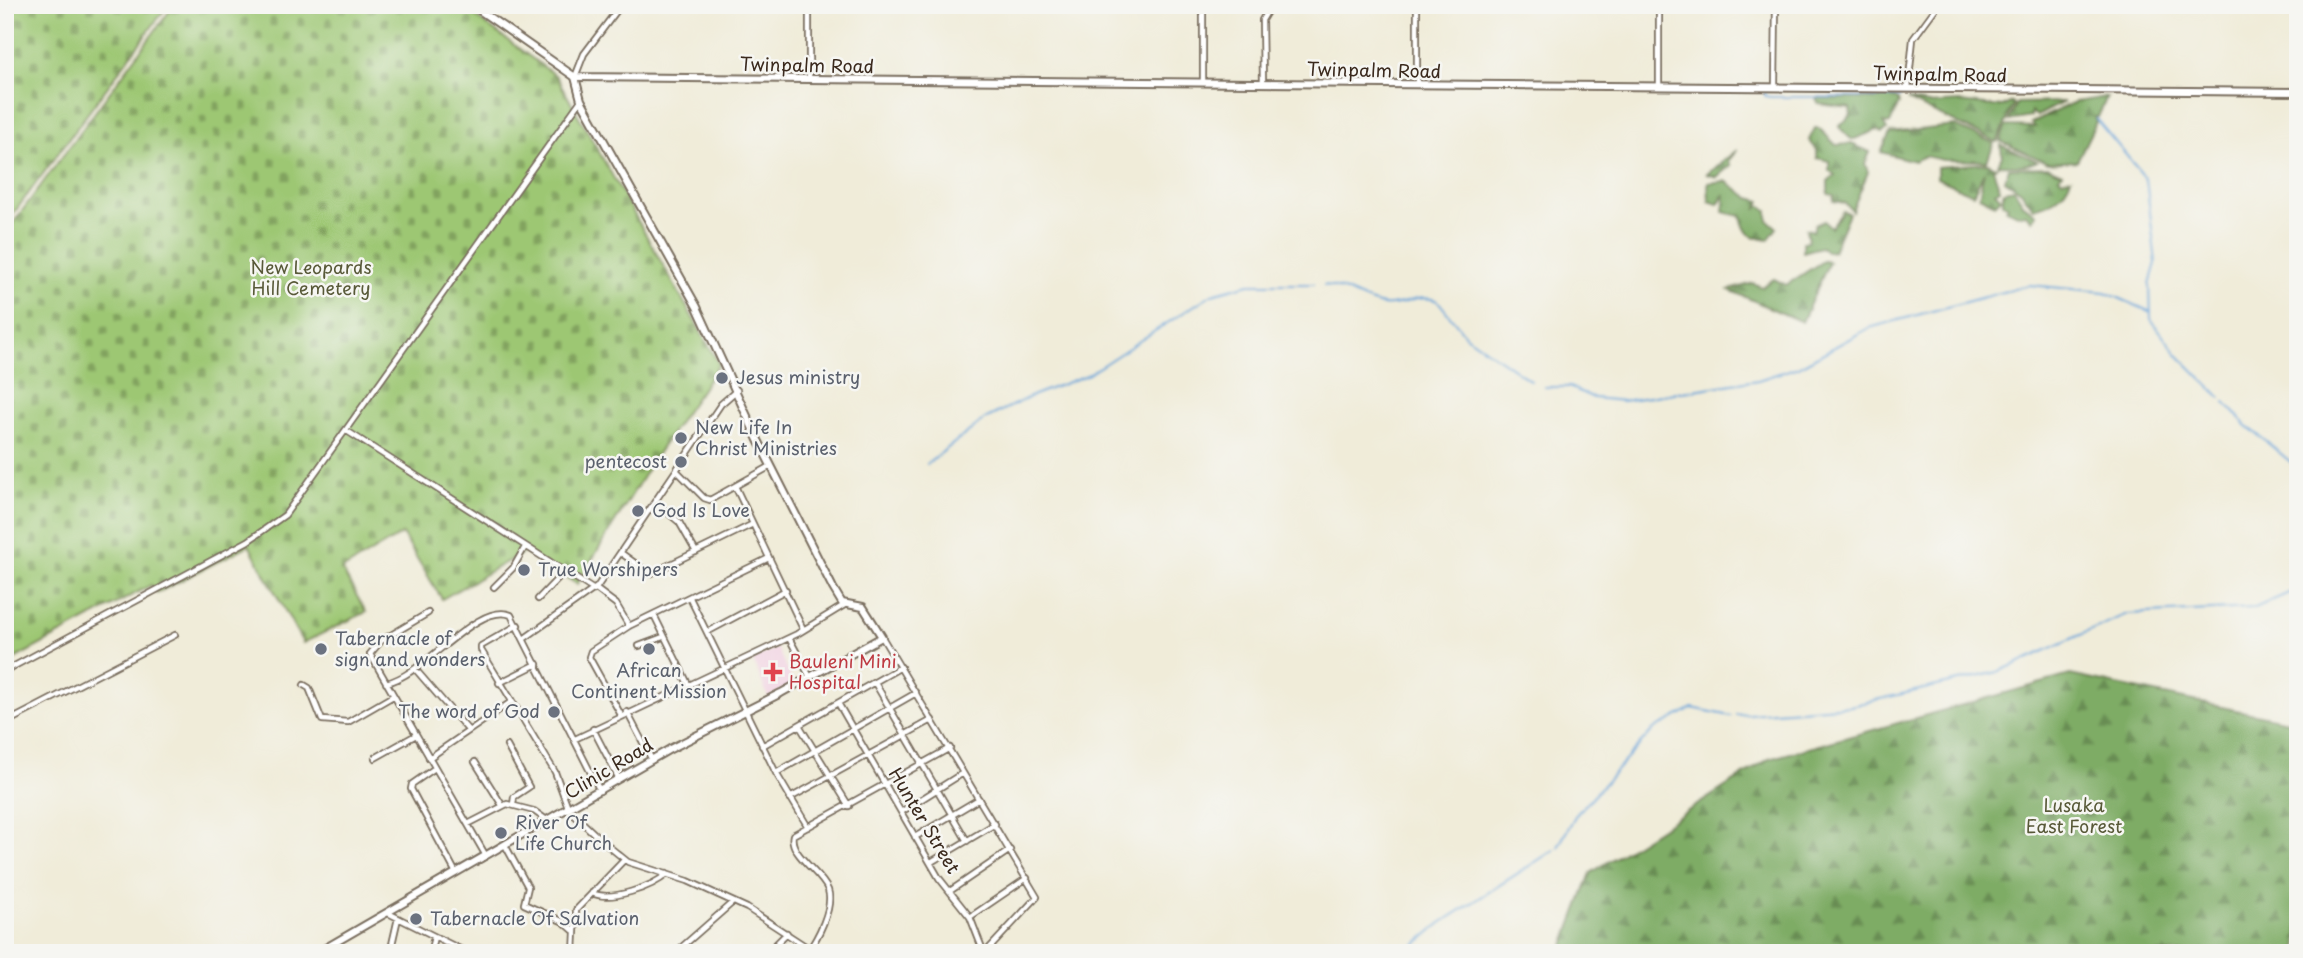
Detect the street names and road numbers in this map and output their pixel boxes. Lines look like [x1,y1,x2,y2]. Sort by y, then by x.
street label: Twinpalm Road [740,50,874,79]
street label: Twinpalm Road [1307,55,1441,84]
street label: Twinpalm Road [1873,59,2007,88]
street label: Clinic Road [559,731,658,805]
street label: Hunter Street [883,762,968,878]

